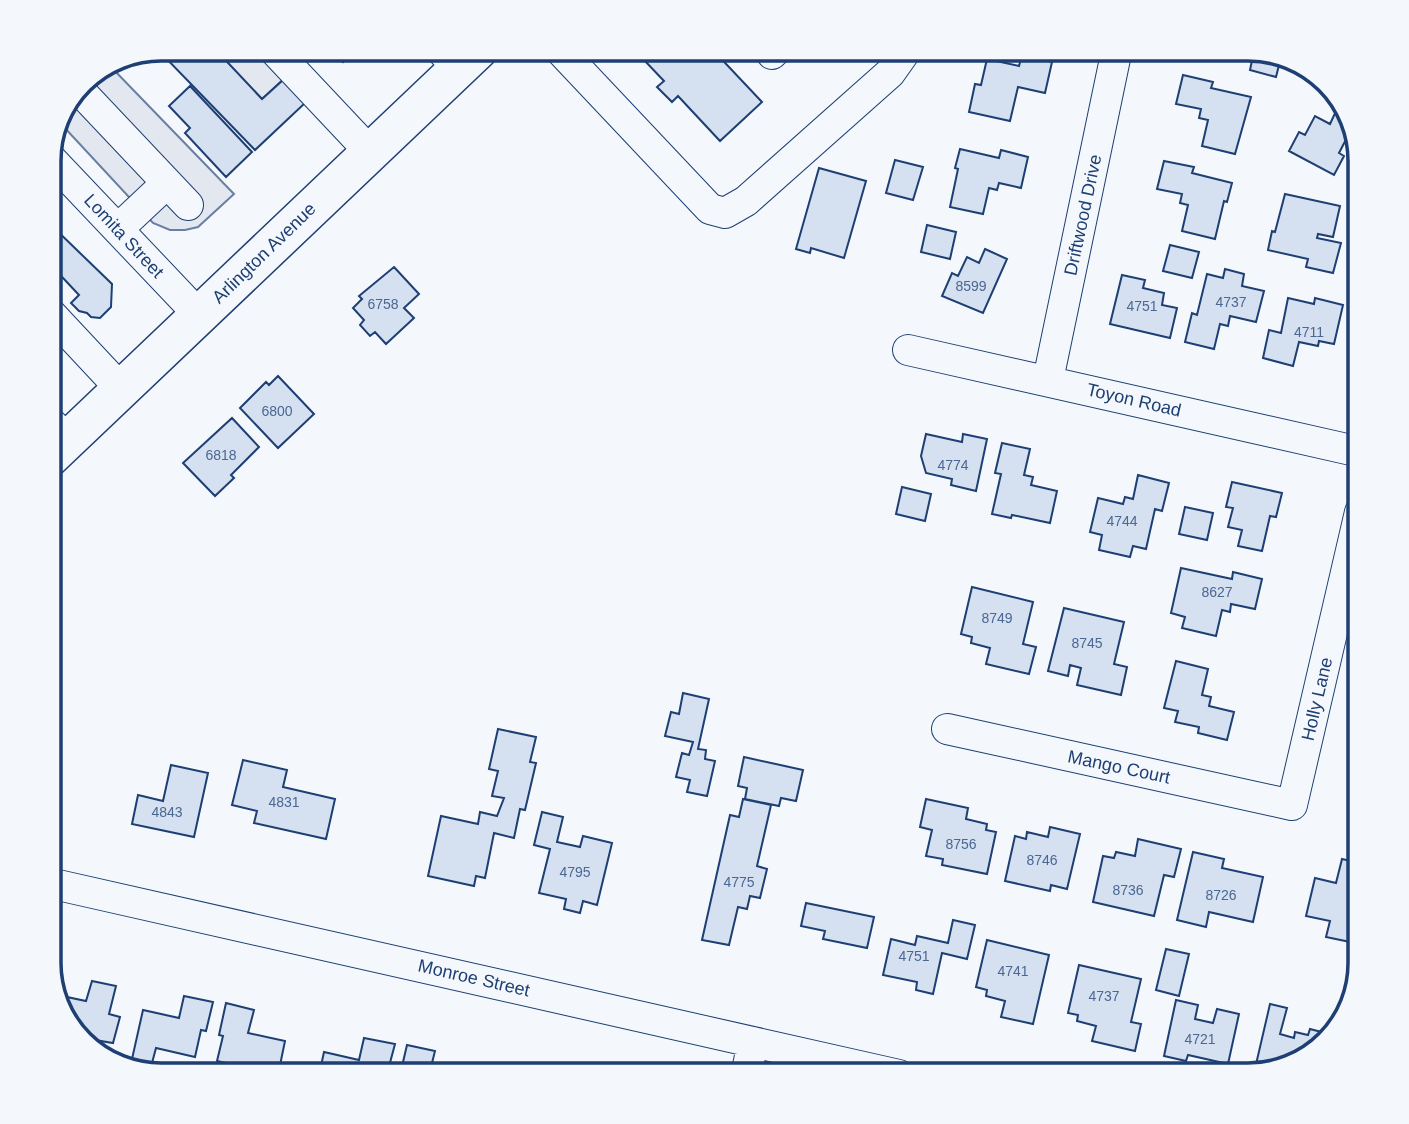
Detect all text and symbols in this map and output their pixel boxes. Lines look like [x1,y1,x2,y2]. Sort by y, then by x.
street label: Driftwood Drive [1060,153,1106,277]
street label: Lomita Street [80,190,168,282]
street label: Arlington Avenue [208,199,320,307]
house number: 8599 [955,278,987,294]
house number: 4737 [1215,294,1247,310]
house number: 6758 [367,296,399,312]
house number: 4751 [1126,298,1158,314]
house number: 4711 [1294,324,1324,340]
street label: Toyon Road [1085,379,1183,421]
house number: 6800 [261,403,293,419]
house number: 6818 [205,447,237,463]
house number: 4774 [937,457,969,473]
house number: 4744 [1106,513,1138,529]
house number: 8627 [1201,584,1233,600]
house number: 8749 [981,610,1013,626]
house number: 8745 [1071,635,1103,651]
street label: Holly Lane [1298,655,1336,743]
street label: Mango Court [1066,746,1172,788]
house number: 4831 [268,794,300,810]
house number: 4843 [151,804,183,820]
house number: 8756 [945,836,977,852]
house number: 8746 [1026,852,1058,868]
house number: 4795 [559,864,591,880]
house number: 4775 [723,874,755,890]
house number: 8736 [1112,882,1144,898]
house number: 8726 [1205,887,1237,903]
house number: 4751 [898,948,930,964]
street label: Monroe Street [416,955,532,1001]
house number: 4741 [997,963,1029,979]
house number: 4737 [1088,988,1120,1004]
house number: 4721 [1184,1031,1216,1047]

